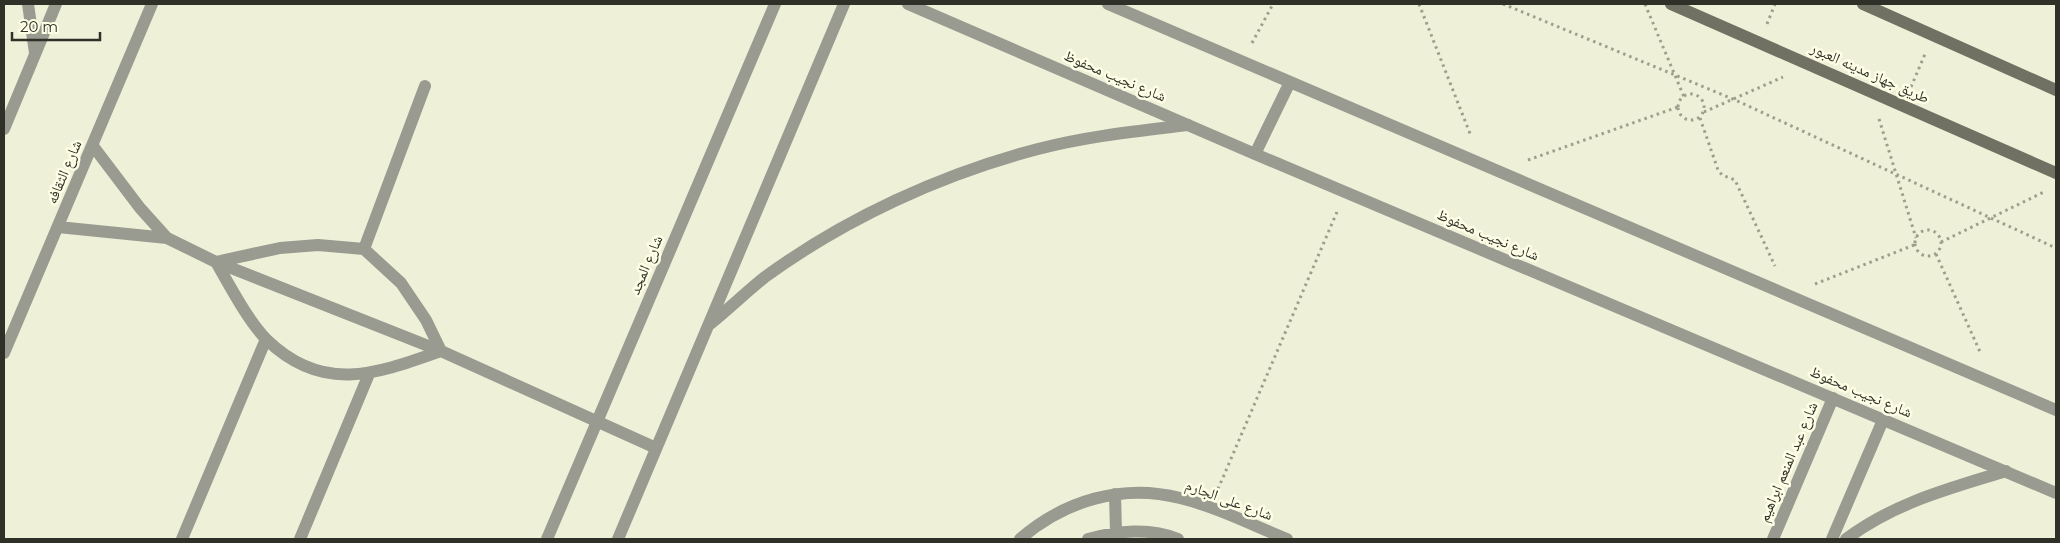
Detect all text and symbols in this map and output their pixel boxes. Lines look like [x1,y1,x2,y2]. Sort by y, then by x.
scale bar [12,10,100,42]
text: 20 m [20,17,58,36]
street label: طريق جهاز مدينه العبور [1807,37,1933,108]
street label: شارع نجيب محفوظ [1061,45,1169,107]
street label: شارع الثقافه [42,137,86,207]
street label: شارع نجيب محفوظ [1434,204,1542,266]
street label: شارع المجد [625,232,667,298]
street label: شارع نجيب محفوظ [1807,361,1915,423]
street label: شارع عبد المنعم ابراهيم [1754,399,1822,525]
street label: شارع على الجارم [1183,475,1276,525]

